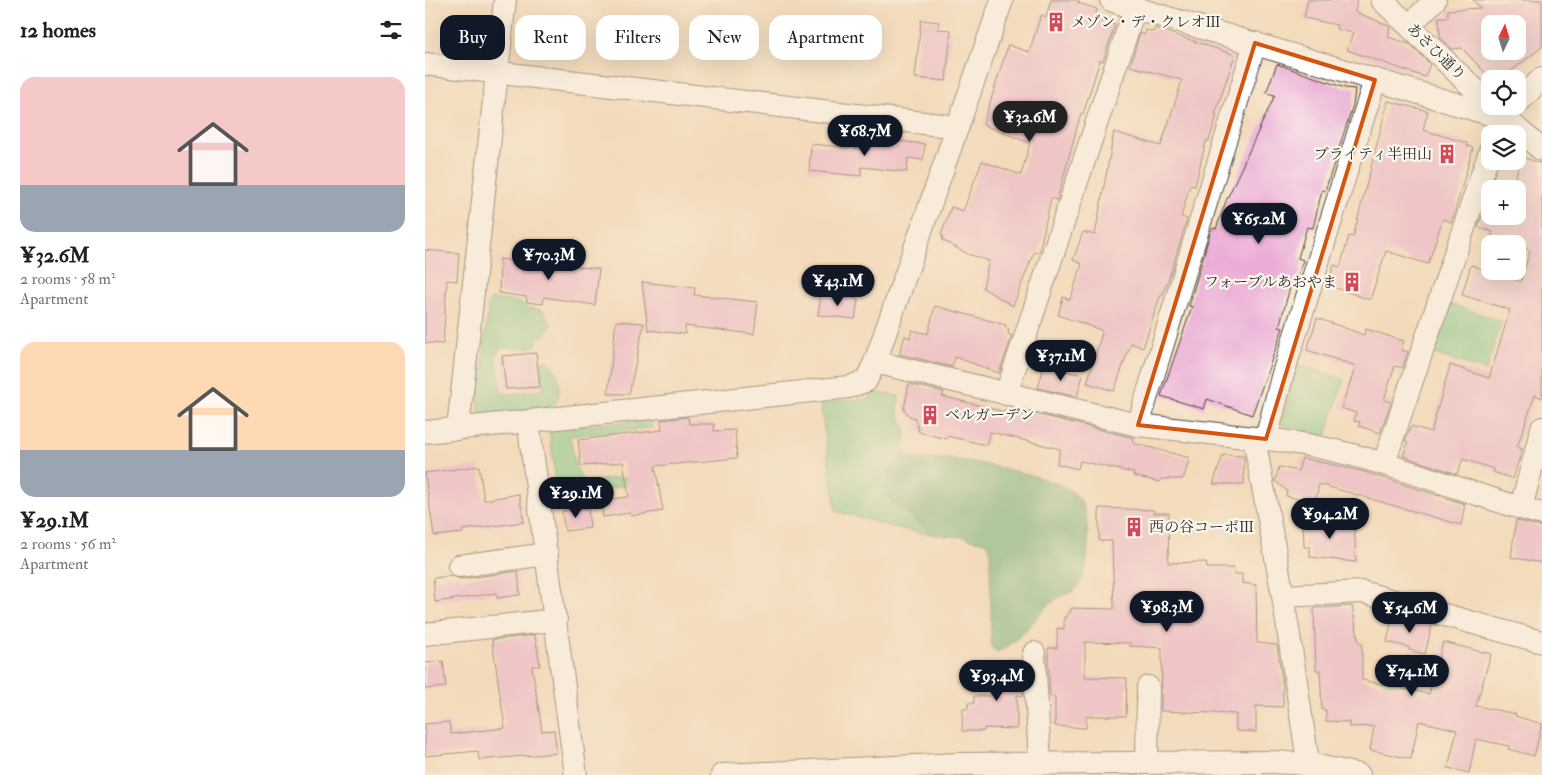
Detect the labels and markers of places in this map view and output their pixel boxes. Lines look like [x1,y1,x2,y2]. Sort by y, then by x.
building icon: メゾン・デ・クレオⅢ [1045,11,1067,33]
place label: メゾン・デ・クレオⅢ [1071,13,1221,32]
pin: ¥32.6M [989,100,1071,143]
pin: ¥68.7M [824,114,906,157]
building icon: ブライティ半田山 [1436,143,1458,165]
place label: ブライティ半田山 [1314,145,1432,164]
pin: ¥65.2M [1218,202,1300,245]
pin: ¥70.3M [508,238,590,281]
pin: ¥43.1M [797,264,879,307]
building icon: フォーブルあおやま [1341,271,1363,293]
place label: フォーブルあおやま [1204,273,1337,292]
pin: ¥37.1M [1020,340,1102,382]
building icon: ベルガーデン [919,404,941,426]
place label: ベルガーデン [945,406,1035,425]
pin: ¥29.1M [535,476,617,519]
pin: ¥94.2M [1289,498,1371,540]
building icon: 西の谷コーポⅢ [1123,516,1145,538]
place label: 西の谷コーポⅢ [1149,518,1254,537]
pin: ¥98.3M [1126,590,1208,633]
pin: ¥54.6M [1369,592,1451,634]
pin: ¥74.1M [1371,654,1453,697]
pin: ¥93.4M [956,660,1038,702]

